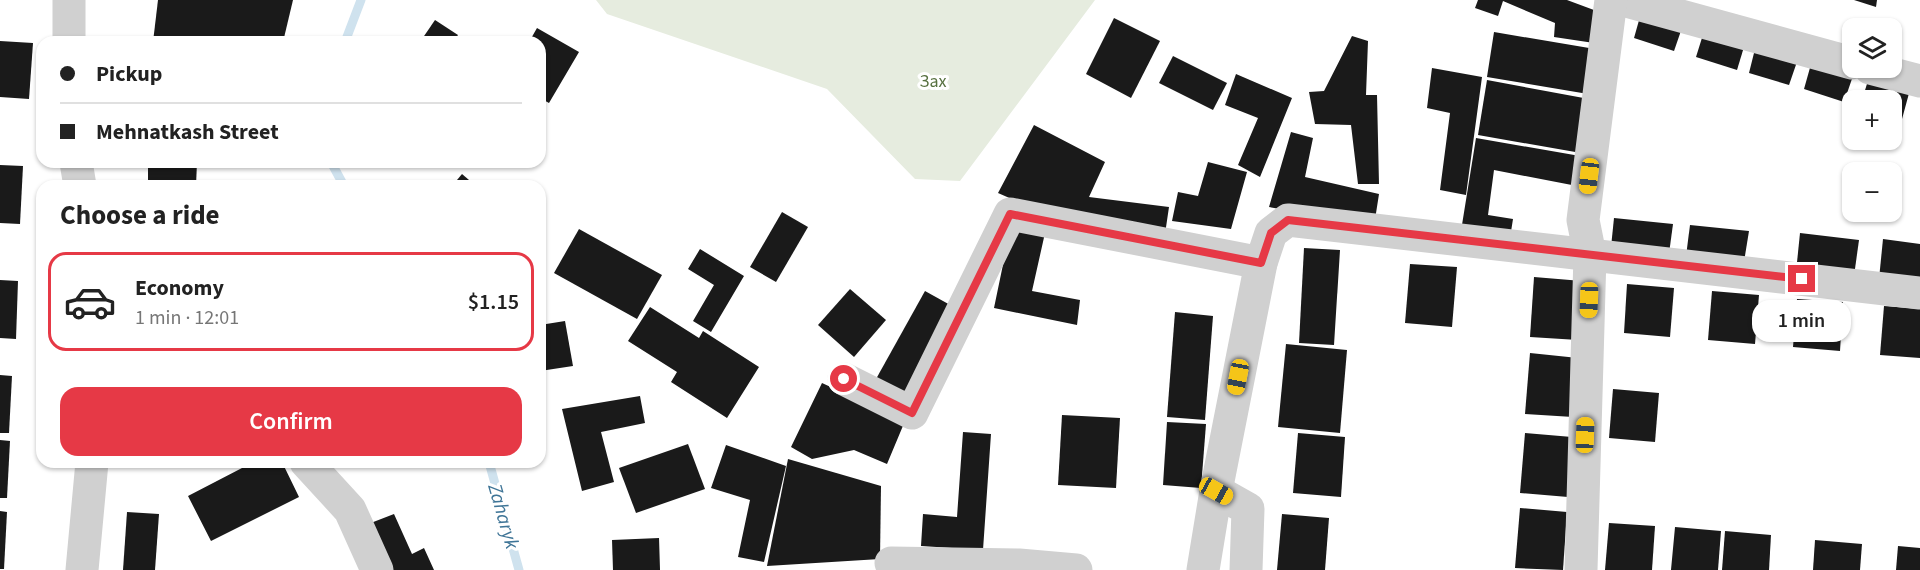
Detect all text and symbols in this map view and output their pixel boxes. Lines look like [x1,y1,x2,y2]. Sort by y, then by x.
map controls [1842,18,1902,222]
button: layers [1842,18,1902,78]
text: Pickup [96,58,162,90]
park label: Зах [920,69,947,94]
button: + [1842,90,1902,150]
text: Mehnatkash Street [96,116,279,148]
car [1578,157,1600,195]
button: − [1842,162,1902,222]
text: Choose a ride [60,196,220,235]
route end [1788,265,1815,292]
text: Economy [135,272,224,304]
icon: car [63,275,117,329]
car [1579,282,1599,318]
text: $1.15 [468,286,519,318]
callout: 1 min [1752,300,1852,342]
text: 1 min · 12:01 [135,304,239,332]
text: 1 min [1778,307,1825,335]
car [1226,358,1250,396]
route start [830,365,857,392]
button: Confirm [60,387,522,456]
car [1575,417,1595,453]
car [1196,474,1236,508]
water label: Zaharyk [480,479,526,553]

